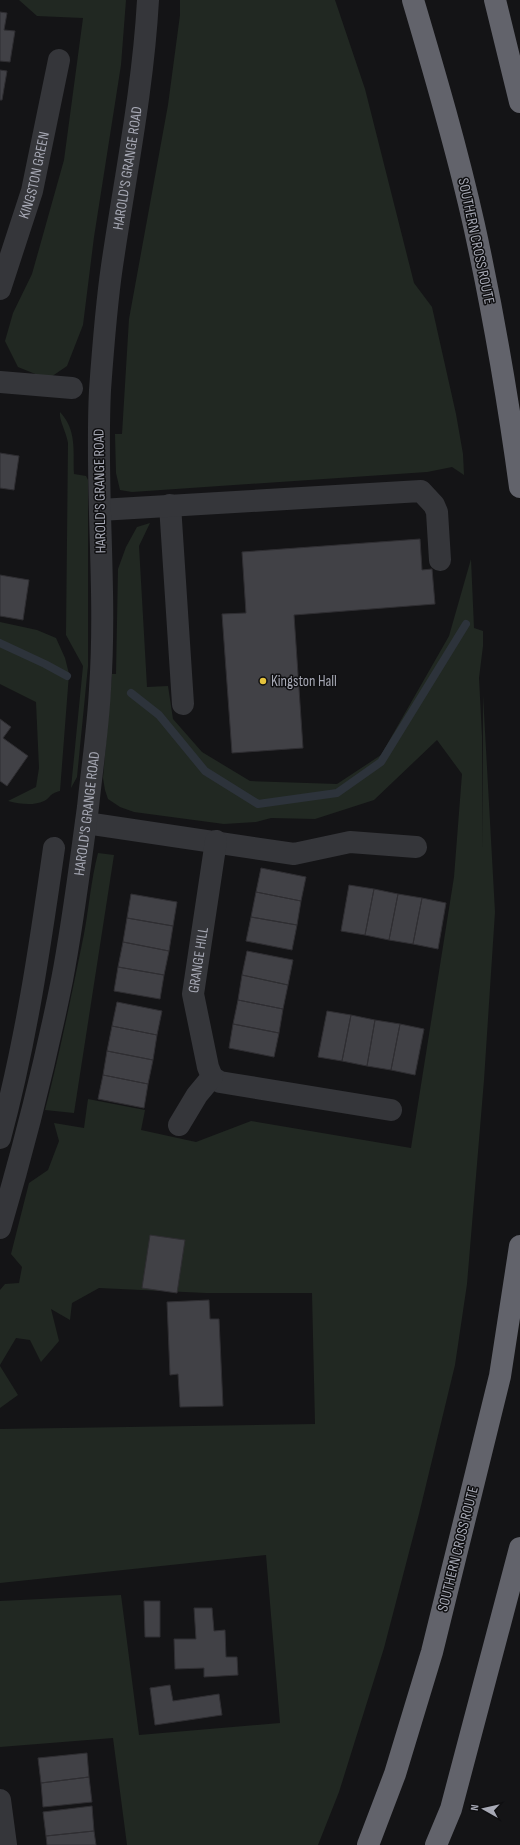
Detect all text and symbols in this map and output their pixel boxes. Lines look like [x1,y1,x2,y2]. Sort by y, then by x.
street label: HAROLD'S GRANGE ROAD [108,105,146,231]
street label: KINGSTON GREEN [14,130,53,221]
street label: SOUTHERN CROSS ROUTE [453,176,499,306]
street label: HAROLD'S GRANGE ROAD [89,428,111,554]
place label: Kingston Hall [271,672,337,691]
marker: Kingston Hall [258,676,268,686]
street label: HAROLD'S GRANGE ROAD [69,751,104,877]
street label: GRANGE HILL [184,925,212,994]
street label: SOUTHERN CROSS ROUTE [433,1484,483,1614]
north arrow [464,1789,504,1829]
text: N [468,1804,481,1811]

